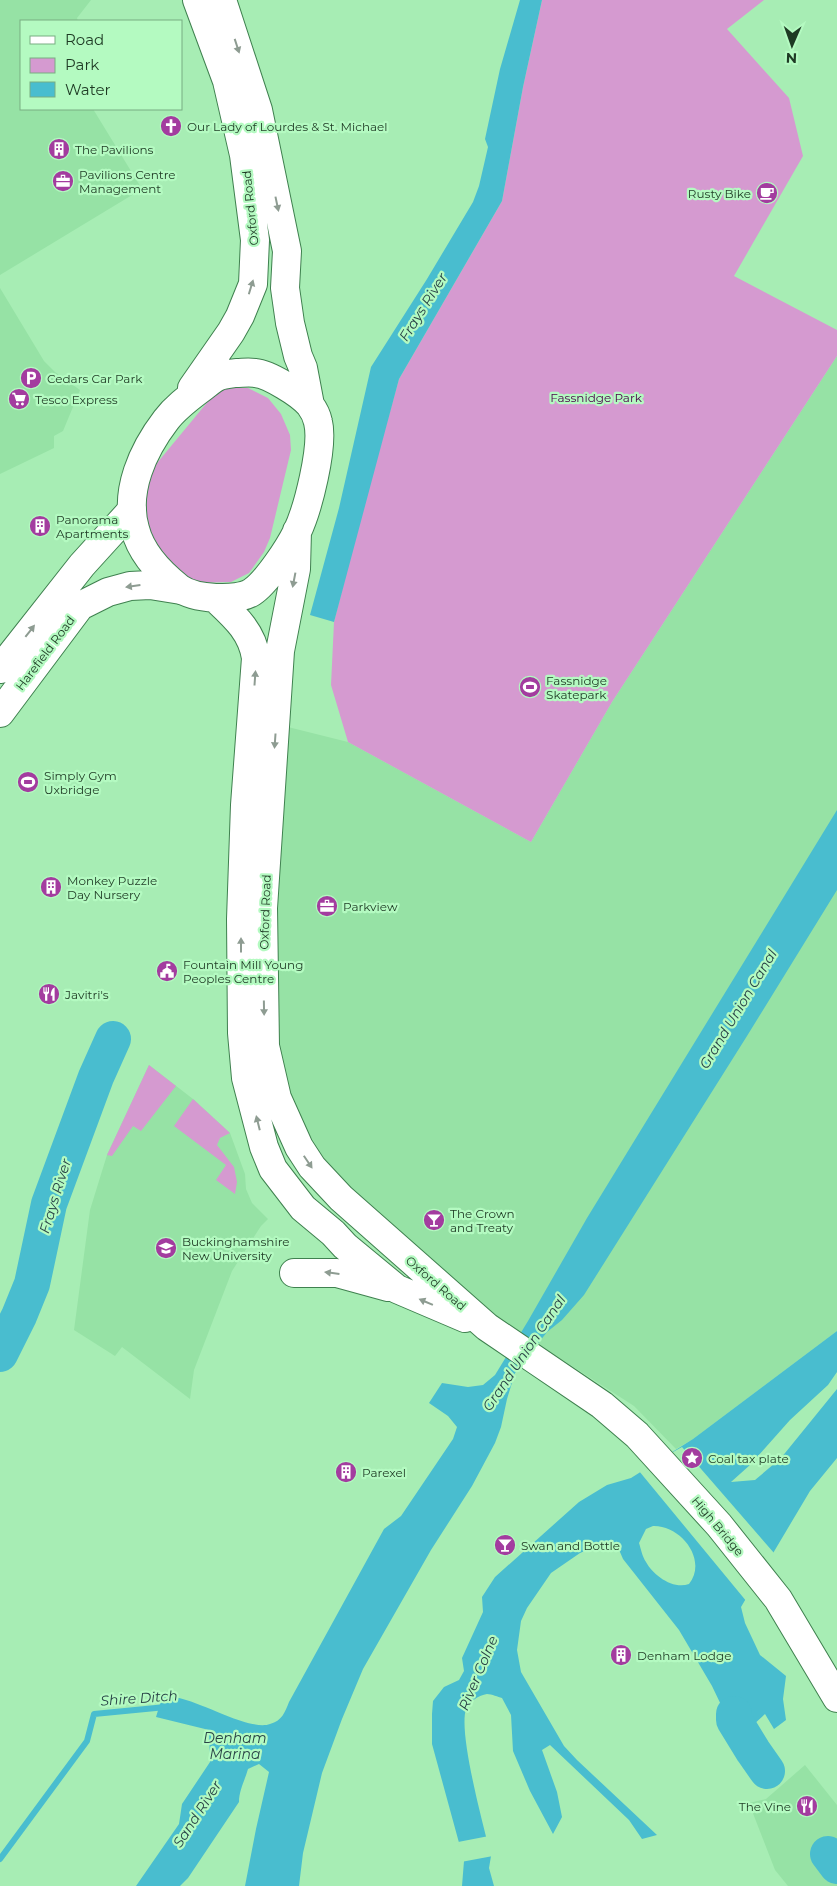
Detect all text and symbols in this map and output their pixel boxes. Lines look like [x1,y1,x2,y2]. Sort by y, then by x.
legend [20,20,182,110]
north arrow [767,20,817,70]
text: Road [65,30,104,49]
one-way arrow [234,39,242,54]
text: N [786,49,798,67]
text: Park [65,55,99,74]
text: Water [65,80,111,99]
church icon: Our Lady of Lourdes & St. Michael [159,114,183,138]
place label: Our Lady of Lourdes & St. Michael [187,119,388,134]
building icon: The Pavilions [47,137,71,161]
place label: The Pavilions [75,142,154,157]
place label: Pavilions Centre Management [79,167,176,196]
office icon: Pavilions Centre Management [51,169,75,193]
street label: Oxford Road [239,170,261,246]
cafe icon: Rusty Bike [755,181,779,205]
place label: Rusty Bike [688,186,751,201]
one-way arrow [273,196,281,211]
water label: Frays River [395,269,451,344]
one-way arrow [247,279,255,294]
parking icon: Cedars Car Park [19,366,43,390]
place label: Cedars Car Park [47,371,143,386]
supermarket icon: Tesco Express [7,387,31,411]
park label: Fassnidge Park [550,390,643,405]
place label: Tesco Express [35,392,118,407]
place label: Panorama Apartments [56,512,129,541]
building icon: Panorama Apartments [28,514,52,538]
one-way arrow [290,572,298,588]
one-way arrow [124,583,140,591]
street label: Harefield Road [12,613,78,693]
one-way arrow [25,625,36,638]
one-way arrow [252,669,260,685]
place label: Fassnidge Skatepark [546,673,607,702]
sports icon: Fassnidge Skatepark [518,675,542,699]
one-way arrow [270,733,278,749]
place label: Simply Gym Uxbridge [44,768,117,797]
sports icon: Simply Gym Uxbridge [16,770,40,794]
place label: Monkey Puzzle Day Nursery [67,873,157,902]
street label: Oxford Road [256,874,274,950]
building icon: Monkey Puzzle Day Nursery [39,875,63,899]
office icon: Parkview [315,894,339,918]
place label: Parkview [343,899,398,914]
one-way arrow [237,936,245,952]
water label: Grand Union Canal [695,946,781,1072]
place label: Fountain Mill Young Peoples Centre [183,957,303,986]
public building icon: Fountain Mill Young Peoples Centre [155,959,179,983]
restaurant icon: Javitri's [37,982,61,1006]
place label: Javitri's [64,987,109,1002]
one-way arrow [260,1000,268,1016]
one-way arrow [254,1116,262,1131]
one-way arrow [304,1155,313,1168]
water label: Frays River [35,1156,75,1235]
place label: The Crown and Treaty [450,1206,515,1235]
bar icon: The Crown and Treaty [422,1208,446,1232]
place label: Buckinghamshire New University [182,1234,290,1263]
school or university icon: Buckinghamshire New University [154,1236,178,1260]
street label: Oxford Road [403,1253,469,1313]
one-way arrow [324,1269,340,1277]
water label: Grand Union Canal [478,1291,570,1415]
one-way arrow [419,1297,433,1305]
place icon: Coal tax plate [680,1446,704,1470]
place label: Coal tax plate [708,1451,789,1466]
building icon: Parexel [334,1460,358,1484]
place label: Parexel [362,1465,406,1480]
street label: High Bridge [689,1493,747,1559]
bar icon: Swan and Bottle [493,1533,517,1557]
place label: Swan and Bottle [521,1538,620,1553]
water label: River Colne [454,1633,502,1713]
building icon: Denham Lodge [609,1643,633,1667]
place label: Denham Lodge [637,1648,731,1663]
water label: Shire Ditch [100,1686,178,1710]
water label: Denham Marina [203,1729,267,1763]
water label: Sand River [169,1777,225,1851]
restaurant icon: The Vine [795,1794,819,1818]
place label: The Vine [739,1799,791,1814]

